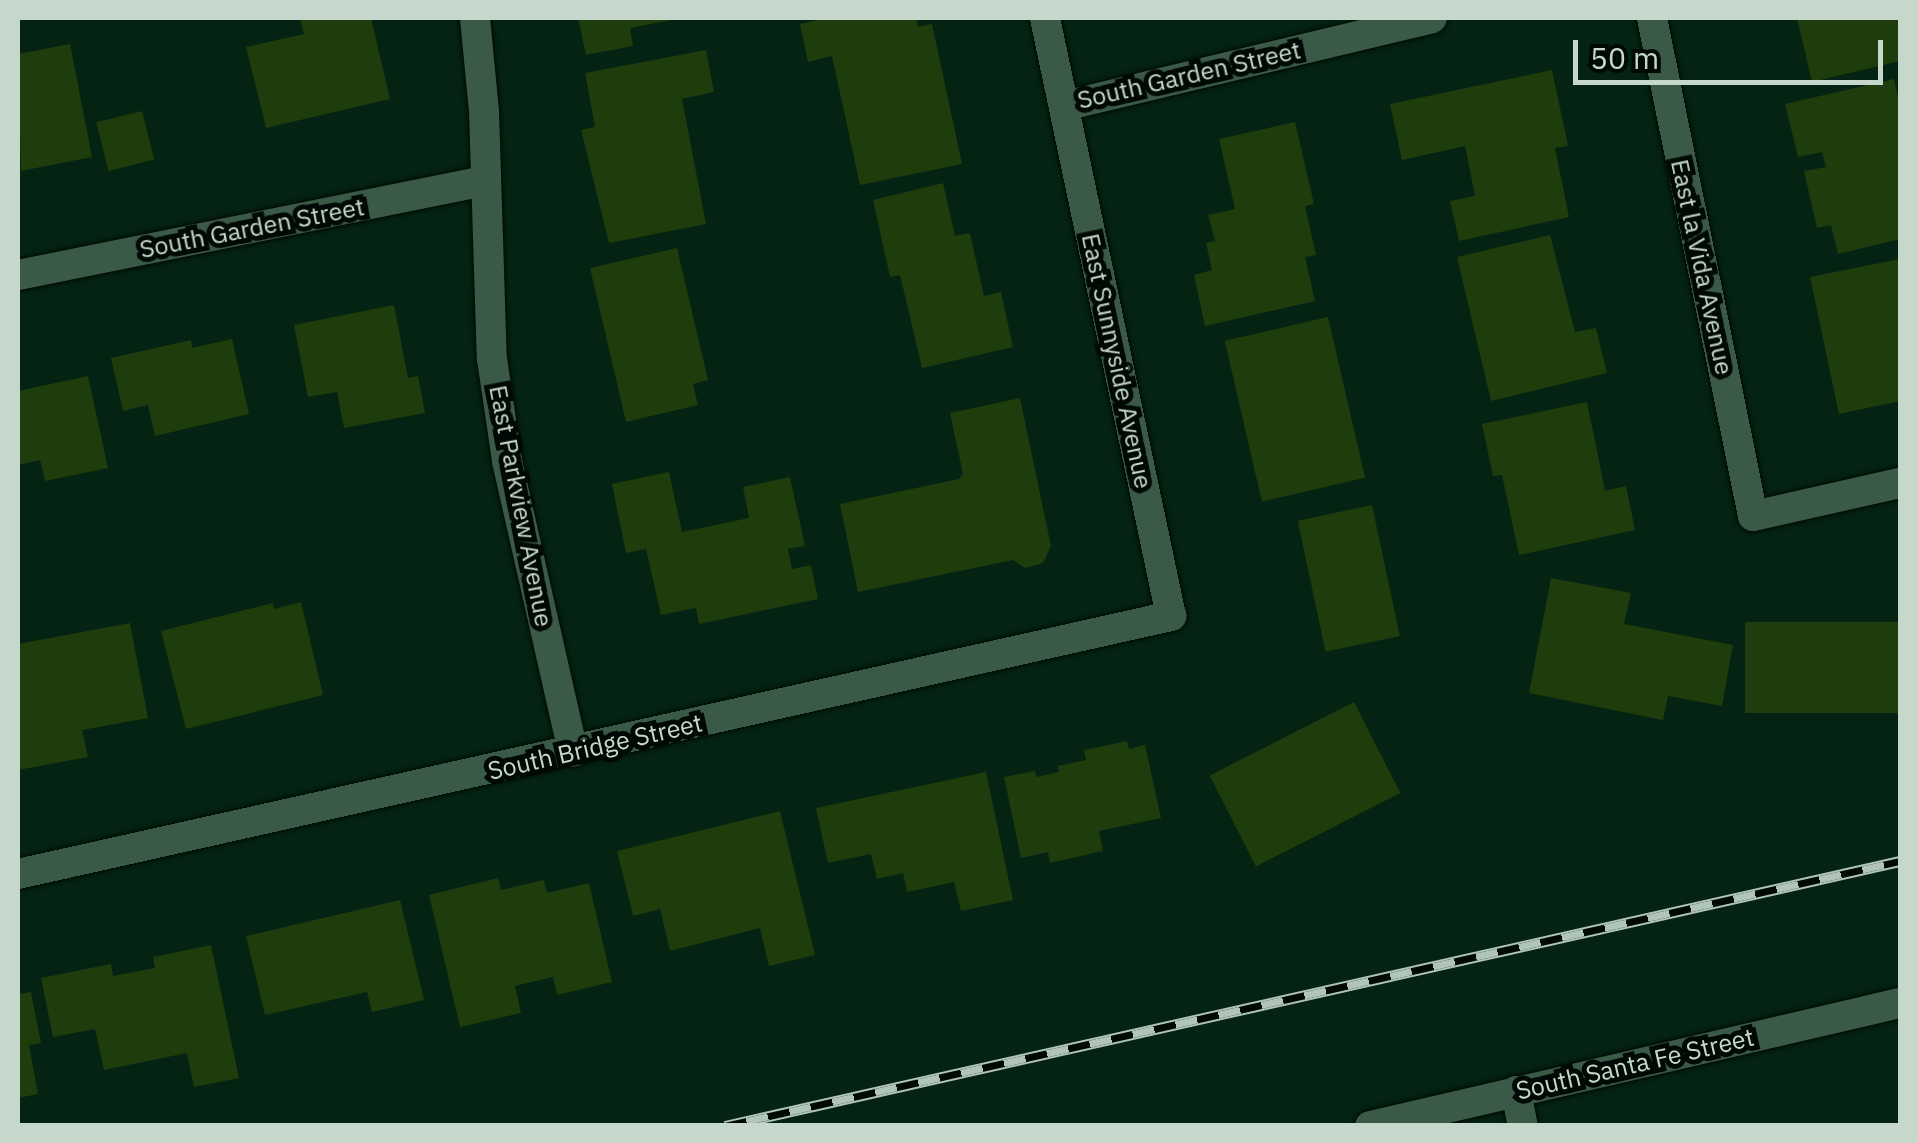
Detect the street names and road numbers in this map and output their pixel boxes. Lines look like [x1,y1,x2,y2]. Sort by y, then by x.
street label: South Garden Street [1074,35,1304,115]
street label: East la Vida Avenue [1665,157,1739,377]
street label: South Garden Street [137,191,367,265]
street label: East Sunnyside Avenue [1075,231,1159,491]
street label: East Parkview Avenue [483,383,559,629]
street label: South Bridge Street [485,708,705,786]
street label: South Santa Fe Street [1513,1022,1757,1106]

